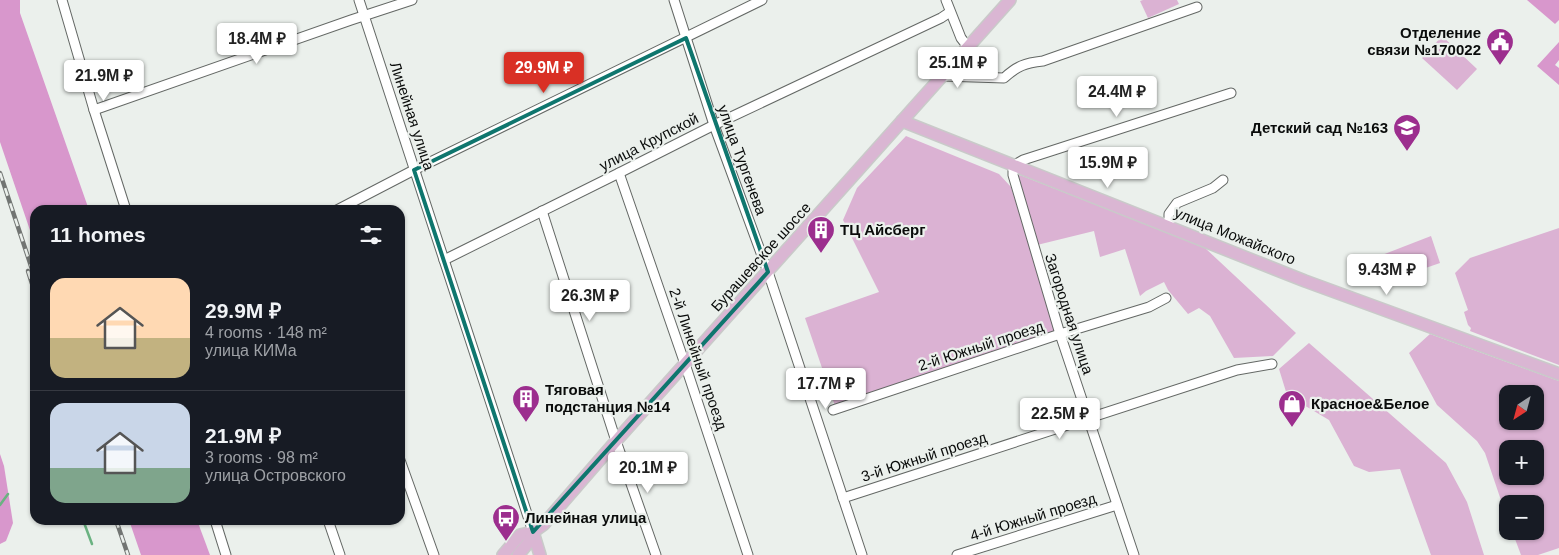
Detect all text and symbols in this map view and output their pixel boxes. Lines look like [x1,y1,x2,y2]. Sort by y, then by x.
pin: 18.4M ₽ [211,22,303,65]
place label: Отделение связи №170022 [1367,24,1481,58]
public building icon: Отделение связи №170022 [1485,27,1515,66]
text: 18.4M ₽ [228,30,286,47]
pin: 25.1M ₽ [912,46,1004,89]
pin: 29.9M ₽ [498,52,590,94]
text: 25.1M ₽ [929,54,987,71]
pin: 21.9M ₽ [58,59,150,102]
street label: Линейная улица [387,59,438,173]
text: 29.9M ₽ [515,59,573,76]
text: 21.9M ₽ [75,67,133,84]
pin: 24.4M ₽ [1071,76,1163,118]
text: 24.4M ₽ [1088,83,1146,100]
street label: улица Тургенева [715,103,770,218]
street label: улица Крупской [596,109,701,174]
school or university icon: Детский сад №163 [1392,113,1422,152]
place label: Детский сад №163 [1251,119,1388,136]
pin: 15.9M ₽ [1062,146,1154,189]
text: 15.9M ₽ [1079,154,1137,171]
street label: Бурашевское шоссе [707,199,814,315]
street label: улица Можайского [1172,203,1298,268]
building icon: ТЦ Айсберг [806,215,836,254]
icon: filters [357,221,385,249]
place label: ТЦ Айсберг [840,221,926,238]
text: 11 homes [50,223,146,246]
street label: Загородная улица [1042,251,1097,377]
pin: 9.43M ₽ [1341,254,1433,296]
text: 9.43M ₽ [1358,261,1416,278]
pin: 26.3M ₽ [544,280,636,322]
street label: 2-й Линейный проезд [666,286,731,432]
text: 26.3M ₽ [561,287,619,304]
icon: home [90,298,150,358]
text: 29.9M ₽ [205,299,281,322]
street label: 2-й Южный проезд [916,317,1046,374]
text: 4 rooms · 148 m² [205,324,327,341]
text: улица КИМа [205,342,297,359]
pin: 17.7M ₽ [780,368,872,410]
text: 17.7M ₽ [797,375,855,392]
place label: Тяговая подстанция №14 [545,381,671,415]
building icon: Тяговая подстанция №14 [511,384,541,423]
north arrow [1499,385,1544,430]
map controls [1499,385,1544,540]
shop icon: Красное&Белое [1277,389,1307,428]
place label: Красное&Белое [1311,395,1429,412]
pin: 22.5M ₽ [1014,398,1106,440]
text: 22.5M ₽ [1031,405,1089,422]
icon: home [90,423,150,483]
text: 21.9M ₽ [205,424,281,447]
street label: 3-й Южный проезд [859,428,989,485]
button: + [1499,440,1544,485]
text: 3 rooms · 98 m² [205,449,318,466]
pin: 20.1M ₽ [602,452,694,494]
text: 20.1M ₽ [619,459,677,476]
text: улица Островского [205,467,346,484]
street label: 4-й Южный проезд [968,489,1098,544]
button: − [1499,495,1544,540]
bus stop icon: Линейная улица [491,503,521,542]
place label: Линейная улица [525,509,647,526]

